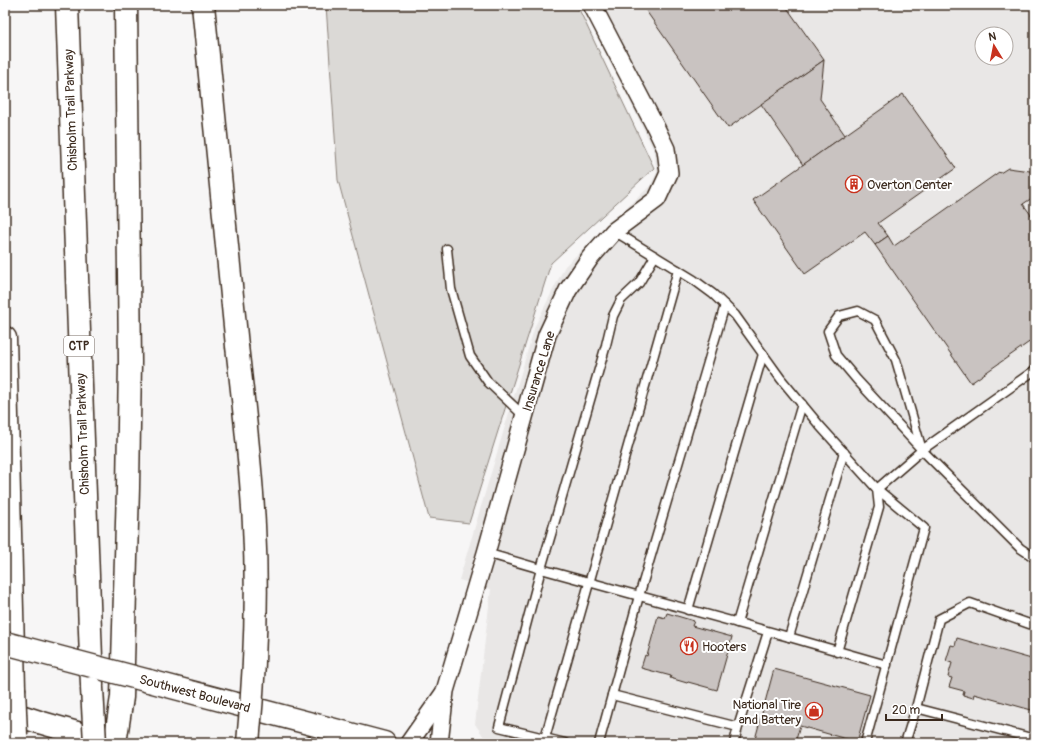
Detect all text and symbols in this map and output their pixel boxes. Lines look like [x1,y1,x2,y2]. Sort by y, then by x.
north arrow [974,26,1014,66]
text: N [988,29,998,44]
street label: Chisholm Trail Parkway [61,48,81,171]
building icon: Overton Center [844,174,864,194]
place label: Overton Center [867,177,952,193]
street label: Insurance Lane [519,329,559,413]
road number: CTP [64,336,94,356]
street label: Chisholm Trail Parkway [73,372,93,495]
restaurant icon: Hooters [679,636,699,656]
place label: Hooters [702,639,746,655]
street label: Southwest Boulevard [137,671,252,717]
scale bar [886,696,942,722]
place label: National Tire and Battery [733,697,802,728]
shop icon: National Tire and Battery [804,701,824,721]
text: 20 m [892,703,921,718]

